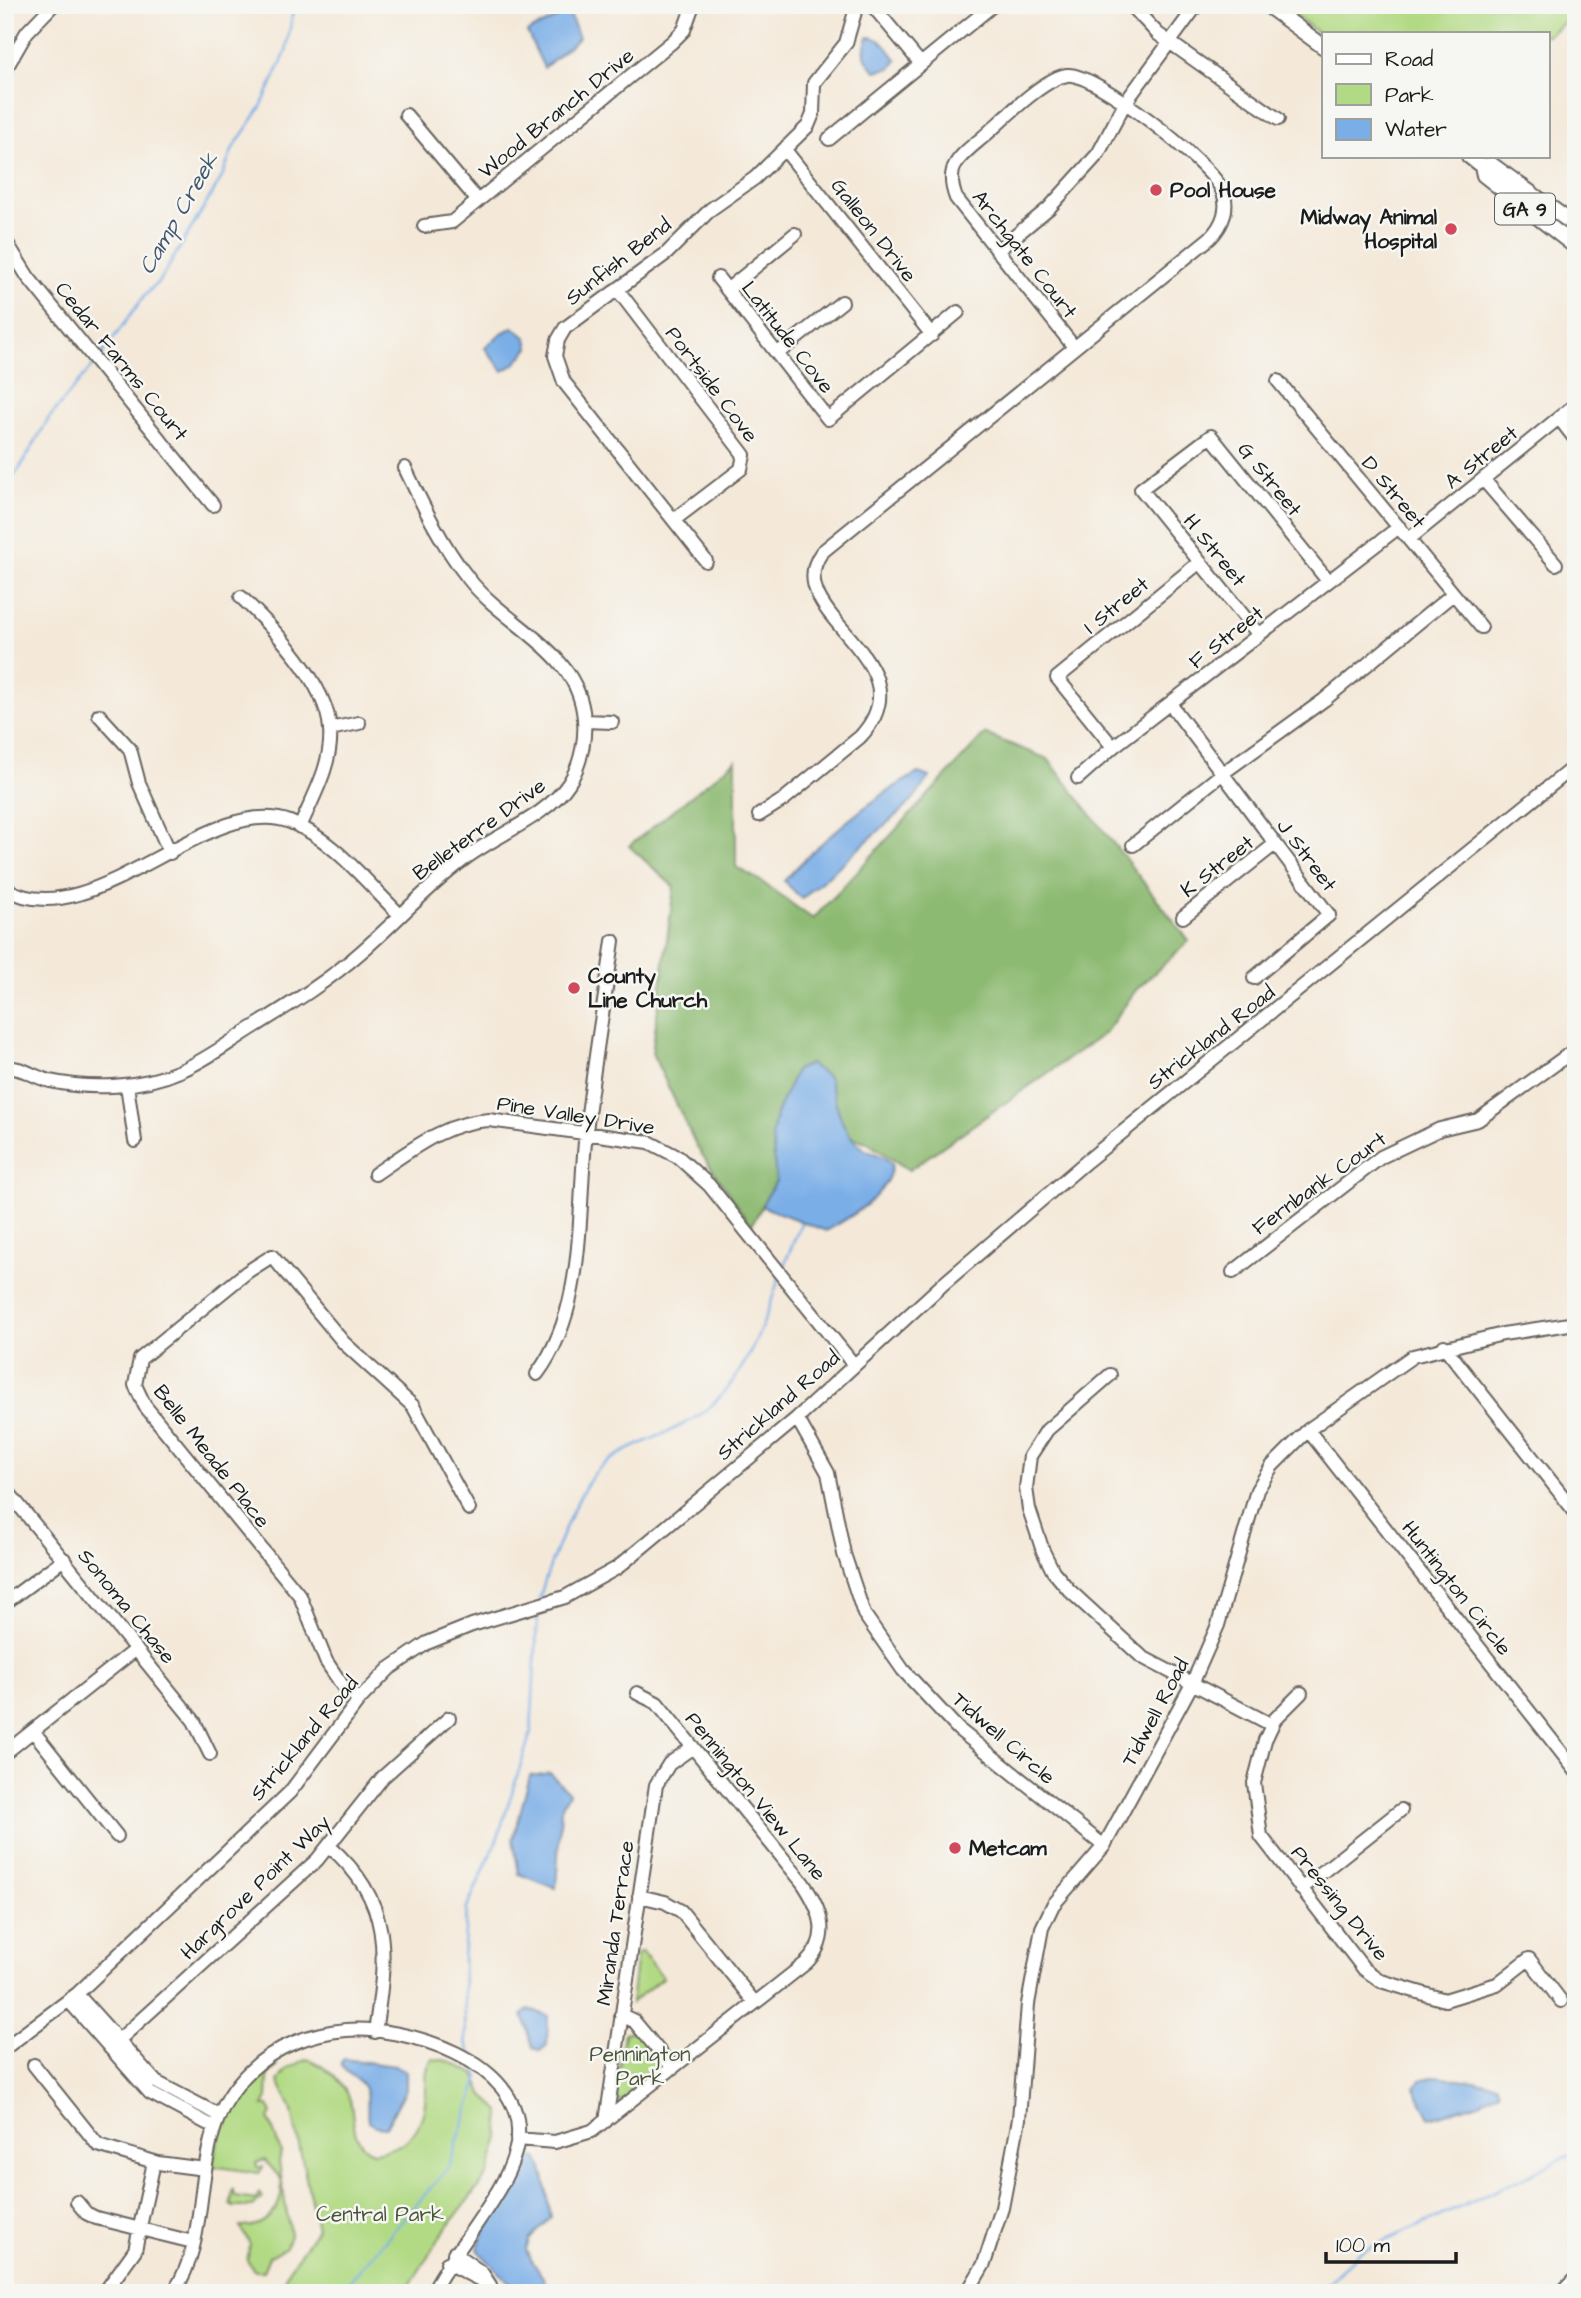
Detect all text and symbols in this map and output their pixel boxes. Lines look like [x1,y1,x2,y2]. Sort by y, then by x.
legend [1322,32,1550,158]
street label: Wood Branch Drive [472,41,640,185]
text: Road [1385,45,1433,74]
text: Park [1385,81,1434,110]
text: Water [1385,115,1447,144]
water label: Camp Creek [131,146,227,280]
street label: Galleon Drive [824,172,923,288]
place label: Pool House [1170,176,1276,205]
marker: Pool House [1148,182,1164,198]
street label: Archgate Court [964,184,1084,326]
road number: GA 9 [1495,194,1555,224]
place label: Midway Animal Hospital [1301,203,1438,257]
street label: Sunfish Bend [559,211,678,312]
marker: Midway Animal Hospital [1443,221,1459,237]
street label: Latitude Cove [734,275,841,400]
street label: Cedar Farms Court [48,276,195,447]
street label: Portside Cove [658,320,765,448]
street label: A Street [1439,419,1524,496]
street label: G Street [1231,436,1309,523]
street label: D Street [1355,450,1433,535]
street label: H Street [1176,508,1253,593]
street label: I Street [1078,570,1156,641]
street label: F Street [1183,599,1270,676]
street label: Belleterre Drive [407,771,552,887]
street label: J Street [1270,813,1344,898]
street label: K Street [1175,828,1260,904]
place label: County Line Church [588,962,708,1015]
street label: Strickland Road [1141,978,1281,1096]
marker: County Line Church [566,980,582,996]
street label: Pine Valley Drive [495,1089,657,1144]
street label: Fernbank Court [1246,1124,1393,1242]
street label: Strickland Road [710,1343,846,1467]
street label: Belle Meade Place [146,1379,277,1534]
street label: Huntington Circle [1393,1515,1518,1663]
street label: Sonoma Chase [71,1542,182,1670]
street label: Tidwell Road [1115,1653,1196,1771]
street label: Strickland Road [244,1670,365,1807]
street label: Tidwell Circle [946,1685,1061,1791]
street label: Pennington View Lane [677,1706,833,1888]
street label: Hargrove Point Way [174,1808,338,1968]
place label: Metcam [969,1834,1047,1863]
street label: Miranda Terrace [590,1839,641,2007]
street label: Pressing Drive [1282,1839,1395,1968]
marker: Metcam [947,1840,963,1856]
park label: Pennington Park [589,2040,691,2093]
park label: Central Park [316,2200,444,2229]
scale bar [1326,2221,1455,2265]
text: 100 m [1336,2231,1391,2260]

